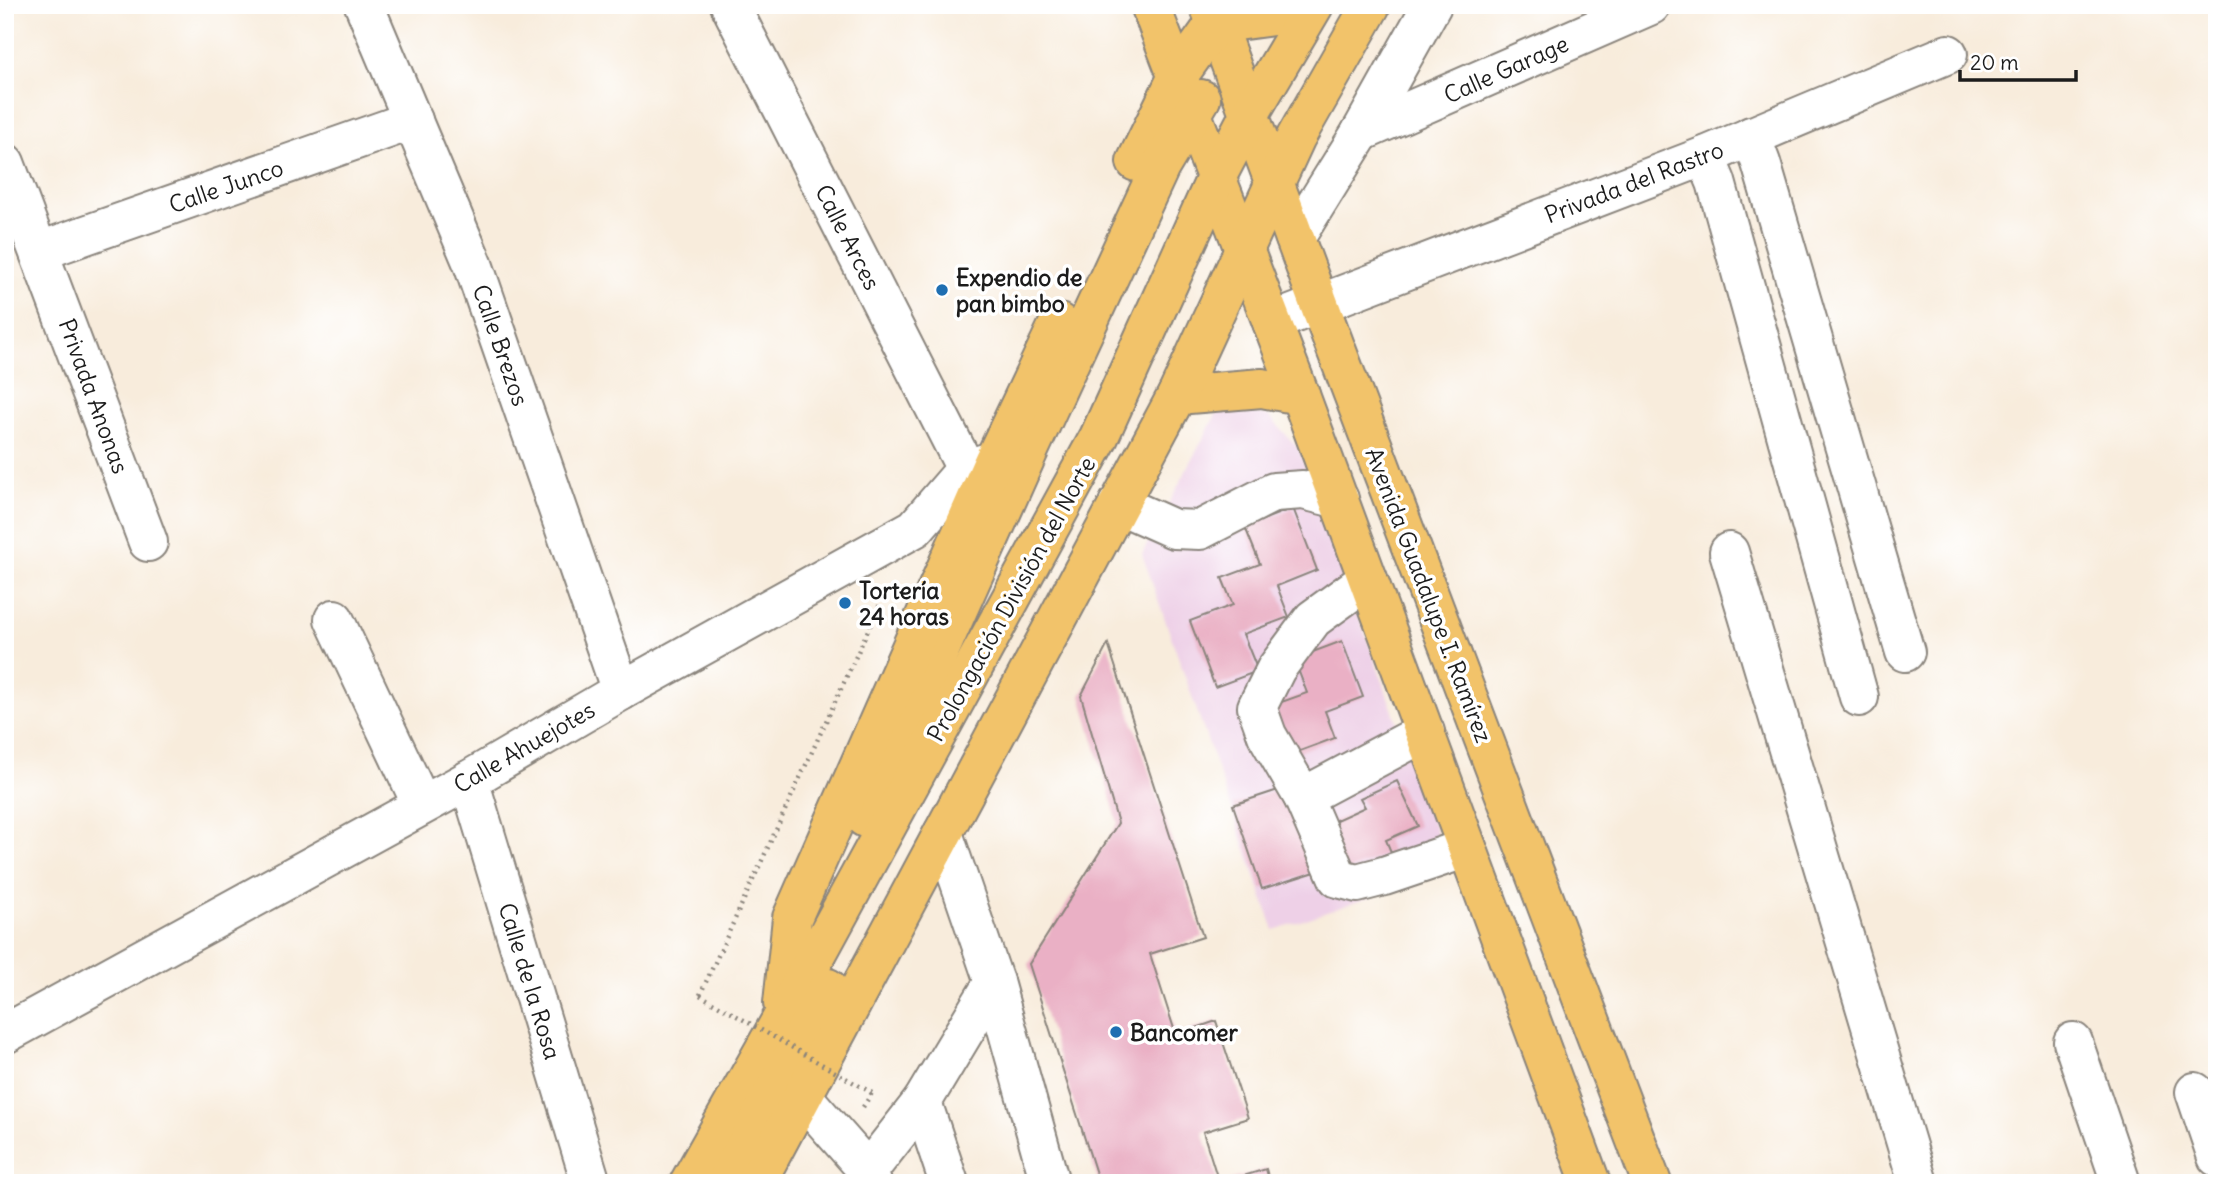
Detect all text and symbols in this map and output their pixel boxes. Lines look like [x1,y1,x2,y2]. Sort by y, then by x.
street label: Calle Garage [1439,29,1573,109]
scale bar [1960,38,2075,82]
text: 20 m [1970,49,2019,76]
street label: Privada del Rastro [1541,135,1727,229]
street label: Calle Junco [165,153,287,219]
street label: Calle Arces [809,179,887,295]
place label: Expendio de pan bimbo [956,263,1082,318]
street label: Calle Brezos [467,280,535,410]
marker: Expendio de pan bimbo [934,282,950,298]
street label: Privada Anonas [53,315,135,477]
street label: Avenida Guadalupe I. Ramírez [1359,444,1499,746]
street label: Prolongación División del Norte [920,452,1102,746]
place label: Tortería 24 horas [859,576,949,631]
marker: Tortería 24 horas [837,595,853,611]
street label: Calle Ahuejotes [448,695,600,799]
street label: Calle de la Rosa [492,899,568,1063]
place label: Bancomer [1130,1018,1239,1047]
marker: Bancomer [1108,1024,1124,1040]

